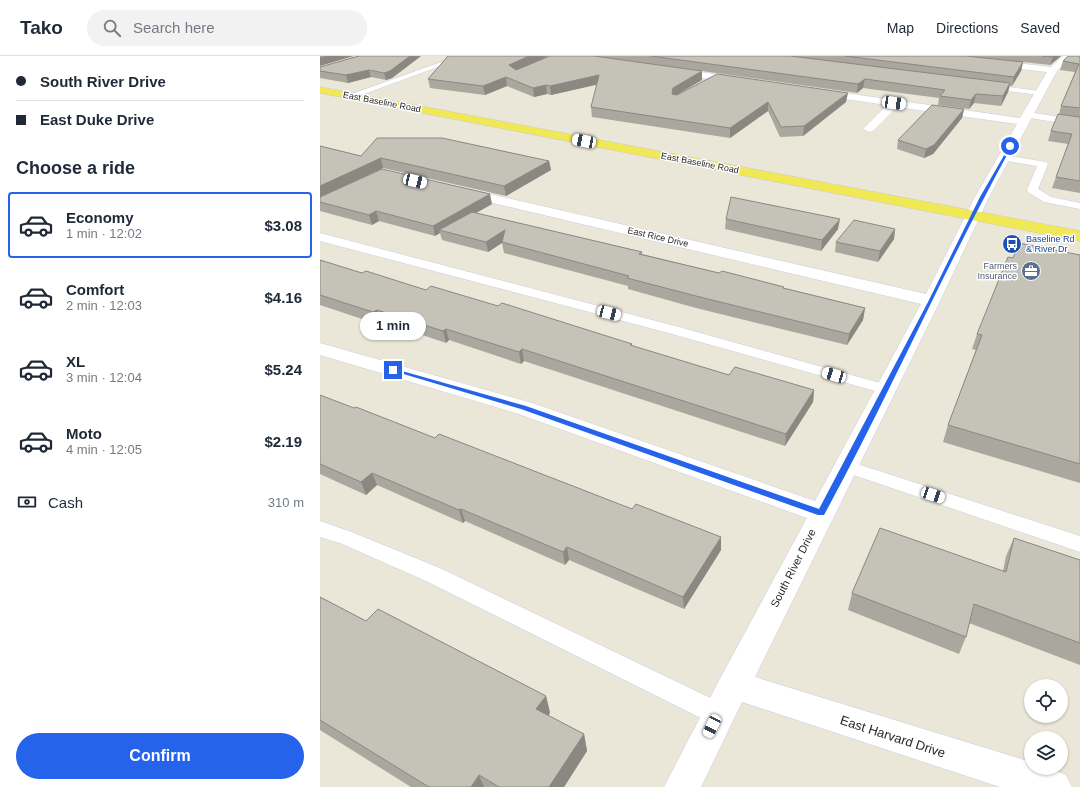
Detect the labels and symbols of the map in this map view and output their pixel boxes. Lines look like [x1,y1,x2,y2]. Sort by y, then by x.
street label: East Baseline Road [342,90,422,114]
car [881,95,907,111]
car [571,133,597,149]
route start [1001,137,1019,155]
street label: East Baseline Road [660,151,740,175]
car [402,172,428,190]
street label: East Rice Drive [627,225,689,249]
bus stop icon: Baseline Rd & River Dr [1001,233,1023,255]
place label: Baseline Rd & River Dr [1026,234,1075,254]
office icon: Farmers Insurance [1020,260,1042,282]
place label: Farmers Insurance [977,261,1017,281]
car [596,304,622,322]
callout: 1 min [360,312,426,340]
route end [384,361,402,379]
car [821,366,847,384]
car [920,486,946,504]
street label: South River Drive [768,527,818,609]
street label: East Harvard Drive [838,712,947,761]
car [701,713,723,739]

